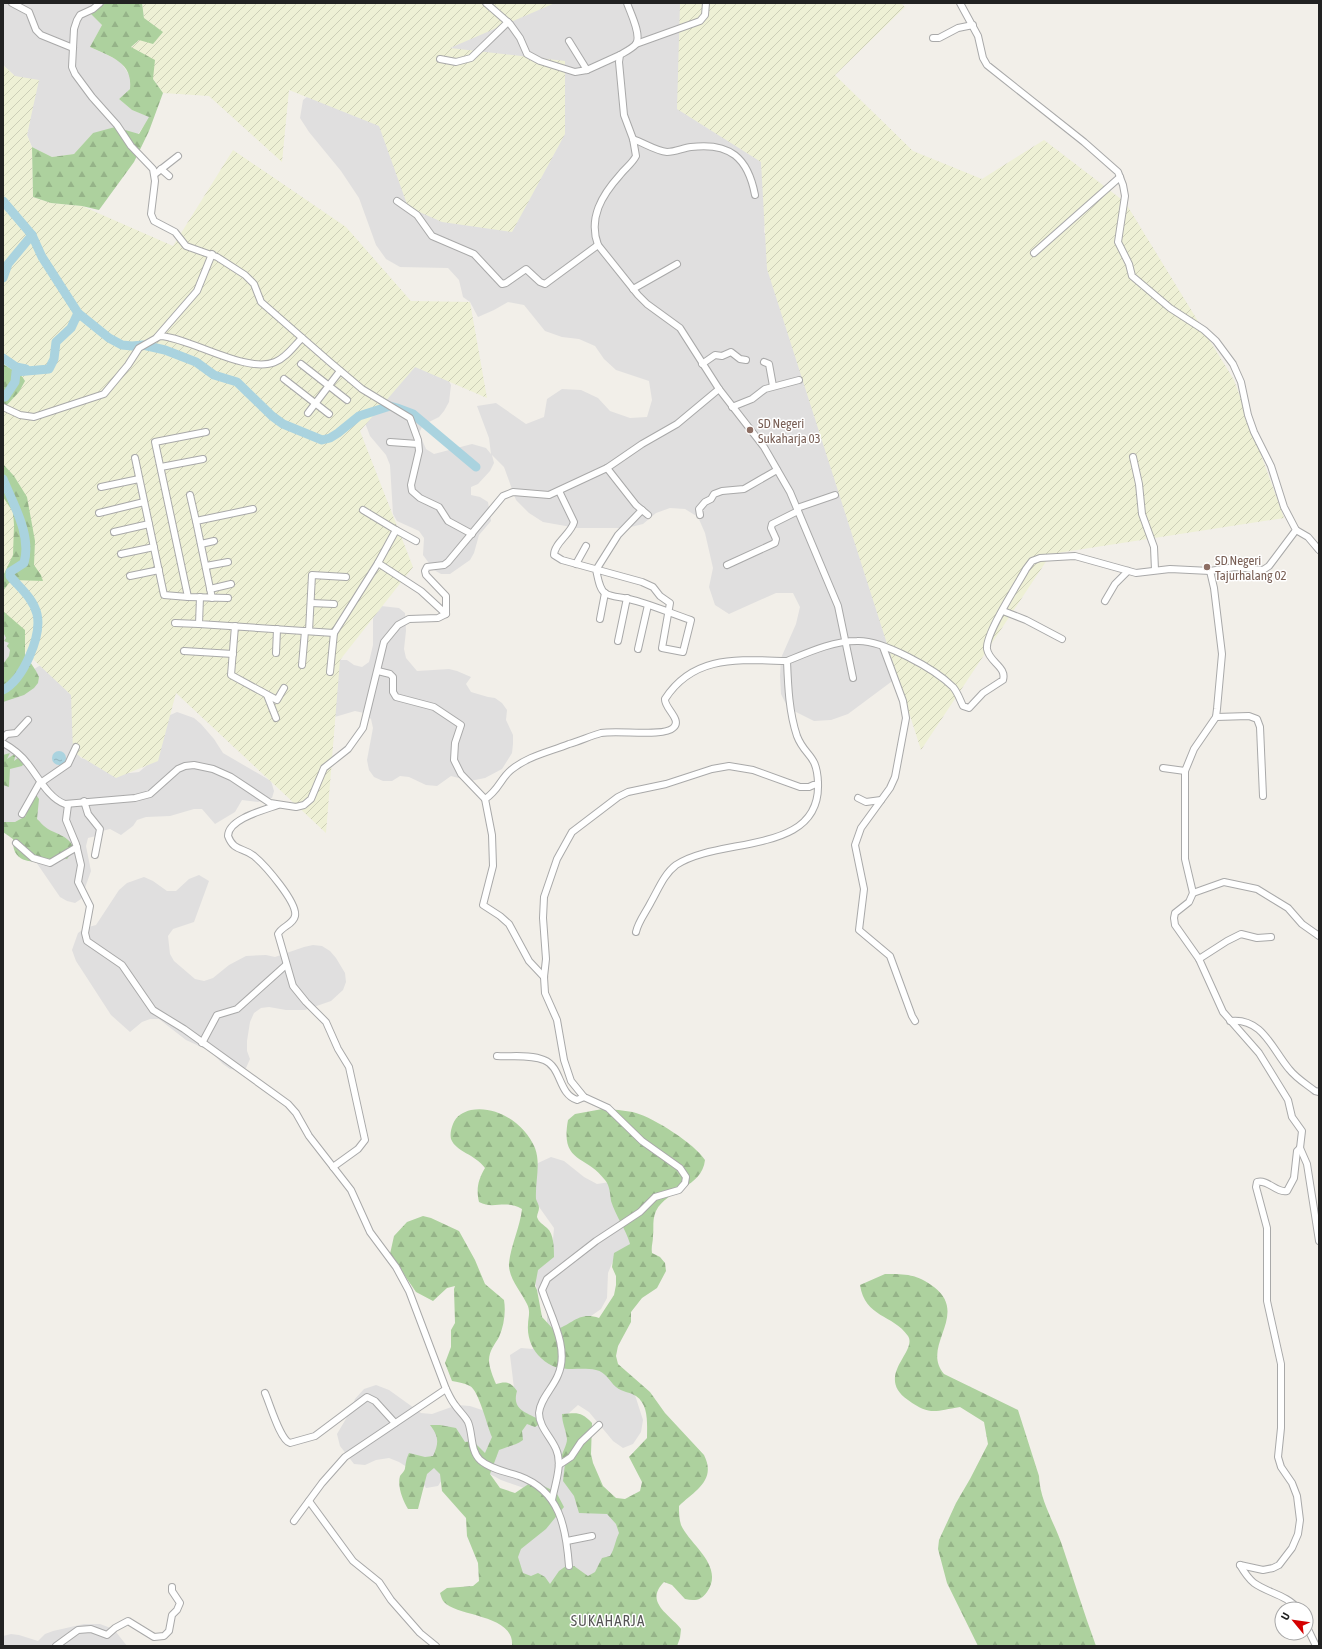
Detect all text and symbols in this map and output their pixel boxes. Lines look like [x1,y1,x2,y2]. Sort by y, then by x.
place label: SD Negeri Sukaharja 03 [758,416,821,446]
marker: SD Negeri Sukaharja 03 [745,425,755,435]
place label: SD Negeri Tajurhalang 02 [1215,553,1287,583]
marker: SD Negeri Tajurhalang 02 [1202,562,1212,572]
north arrow [1274,1601,1314,1641]
text: U [1278,1610,1292,1622]
district label: SUKAHARJA [571,1612,645,1629]

